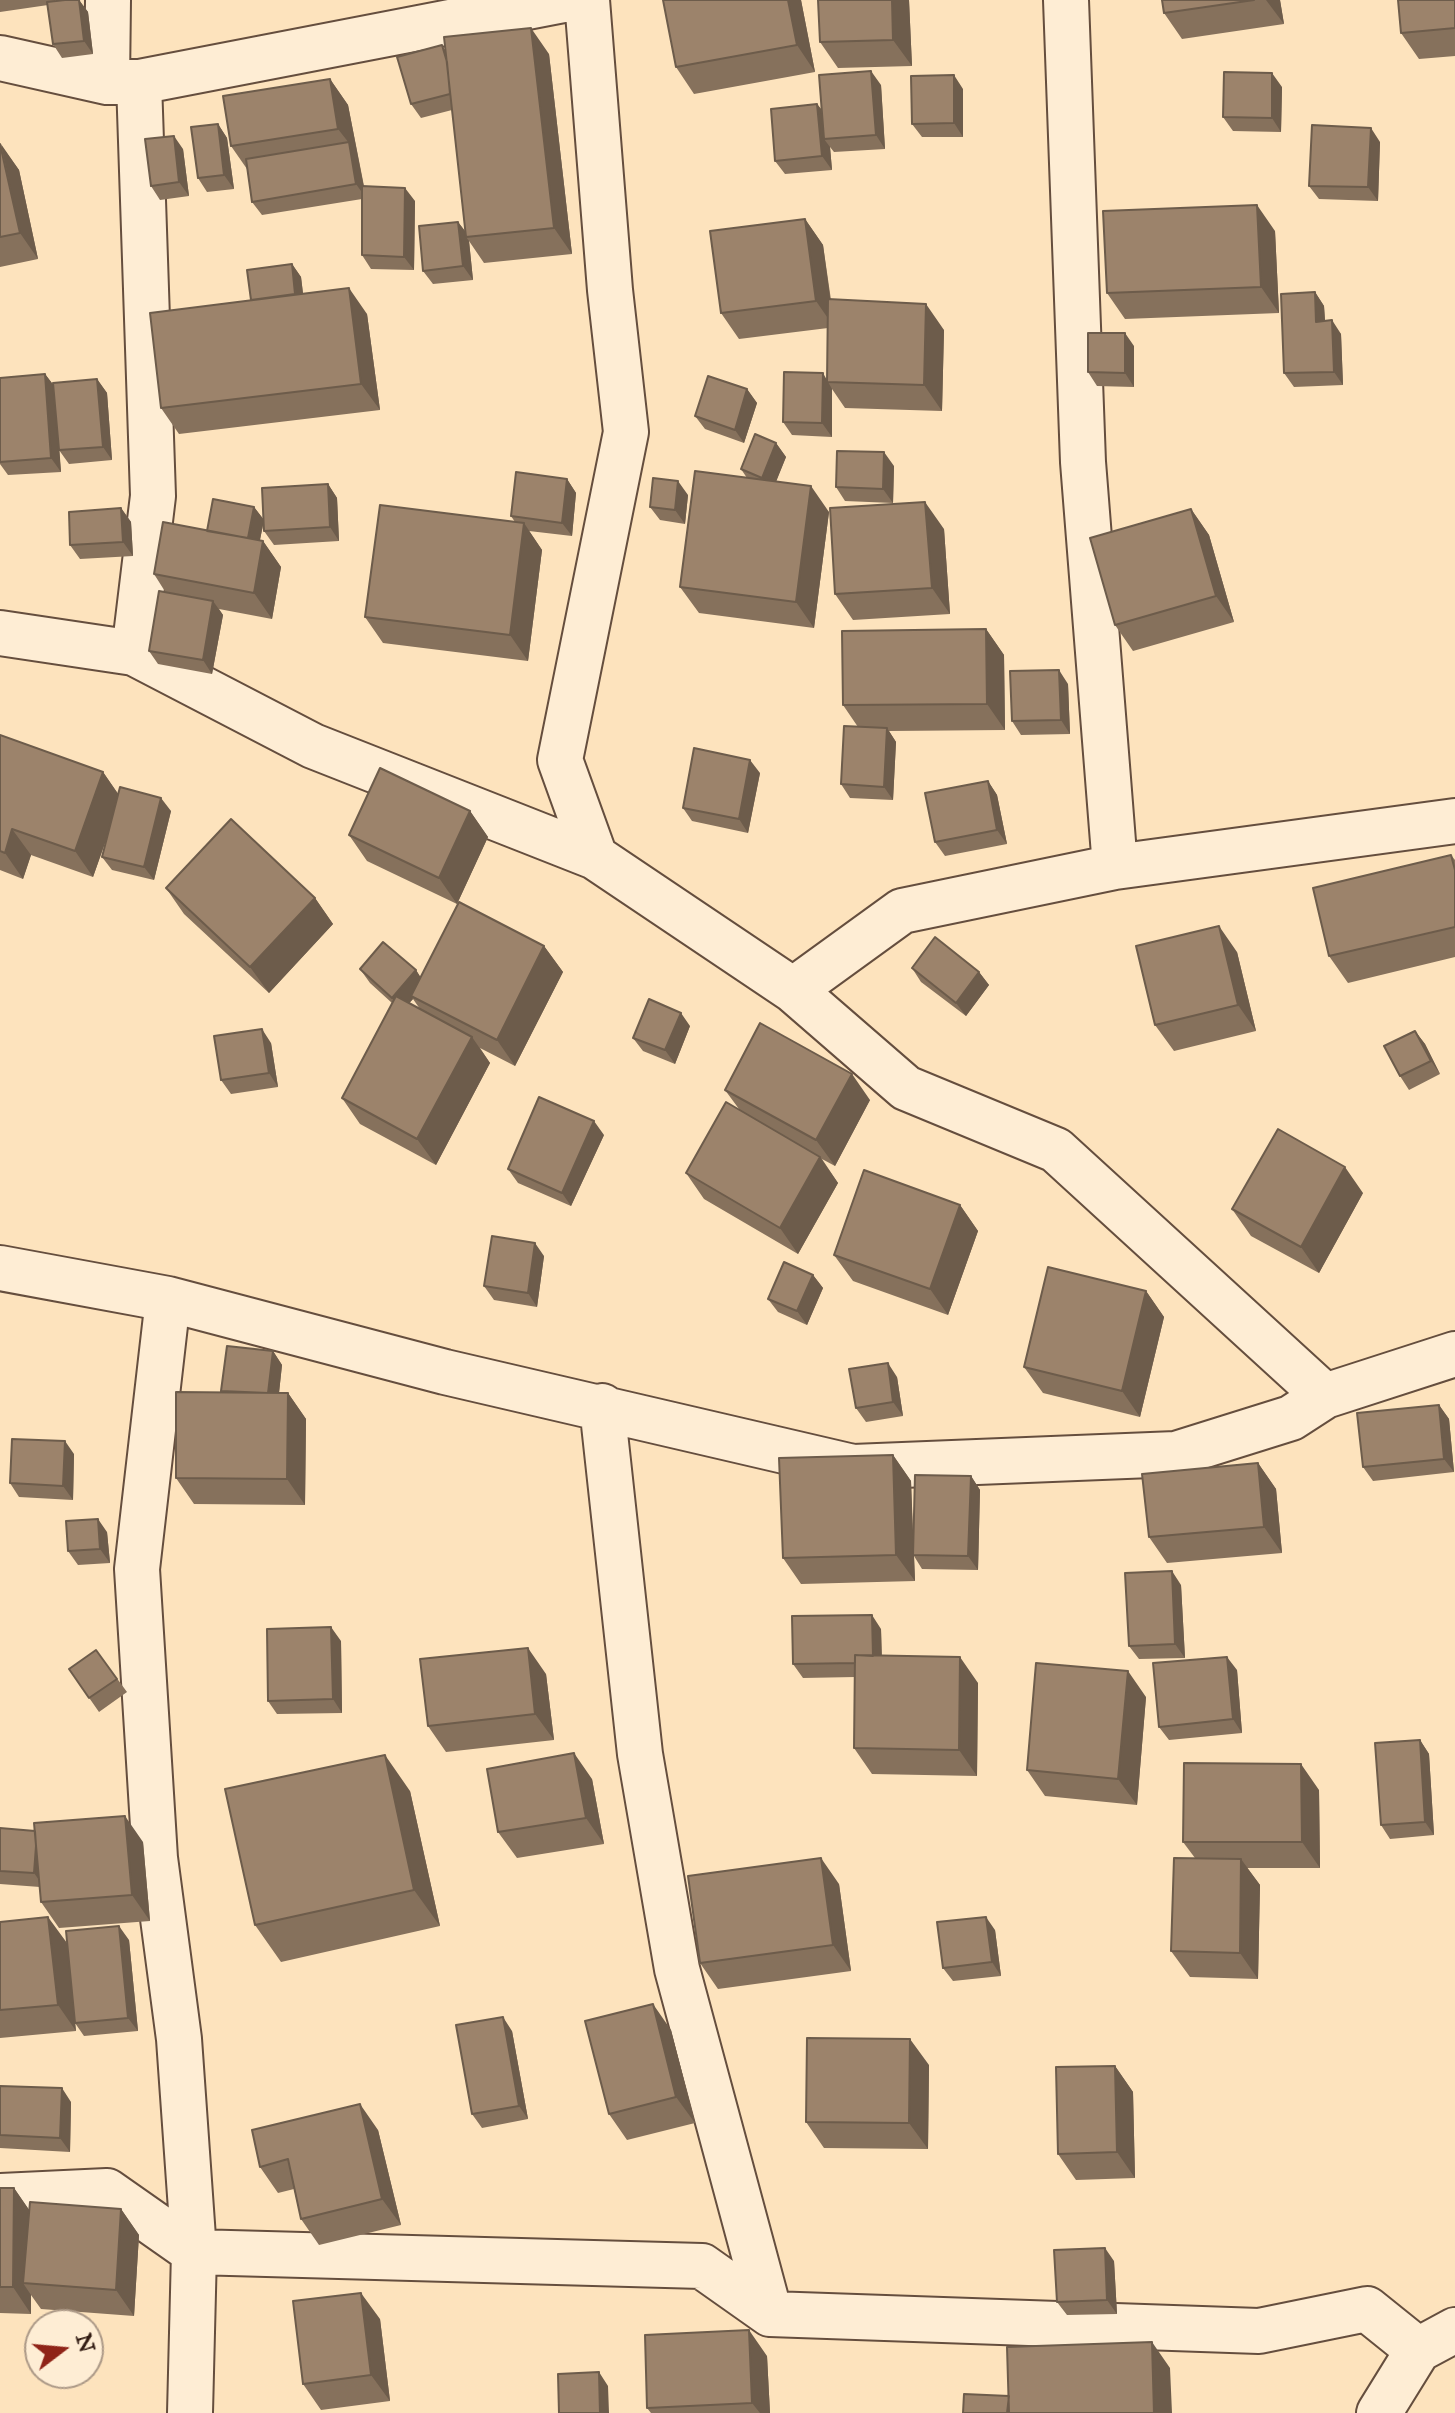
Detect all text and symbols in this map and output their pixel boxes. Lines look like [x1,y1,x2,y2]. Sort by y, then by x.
north arrow [24,2309,104,2389]
text: N [70,2330,101,2355]

